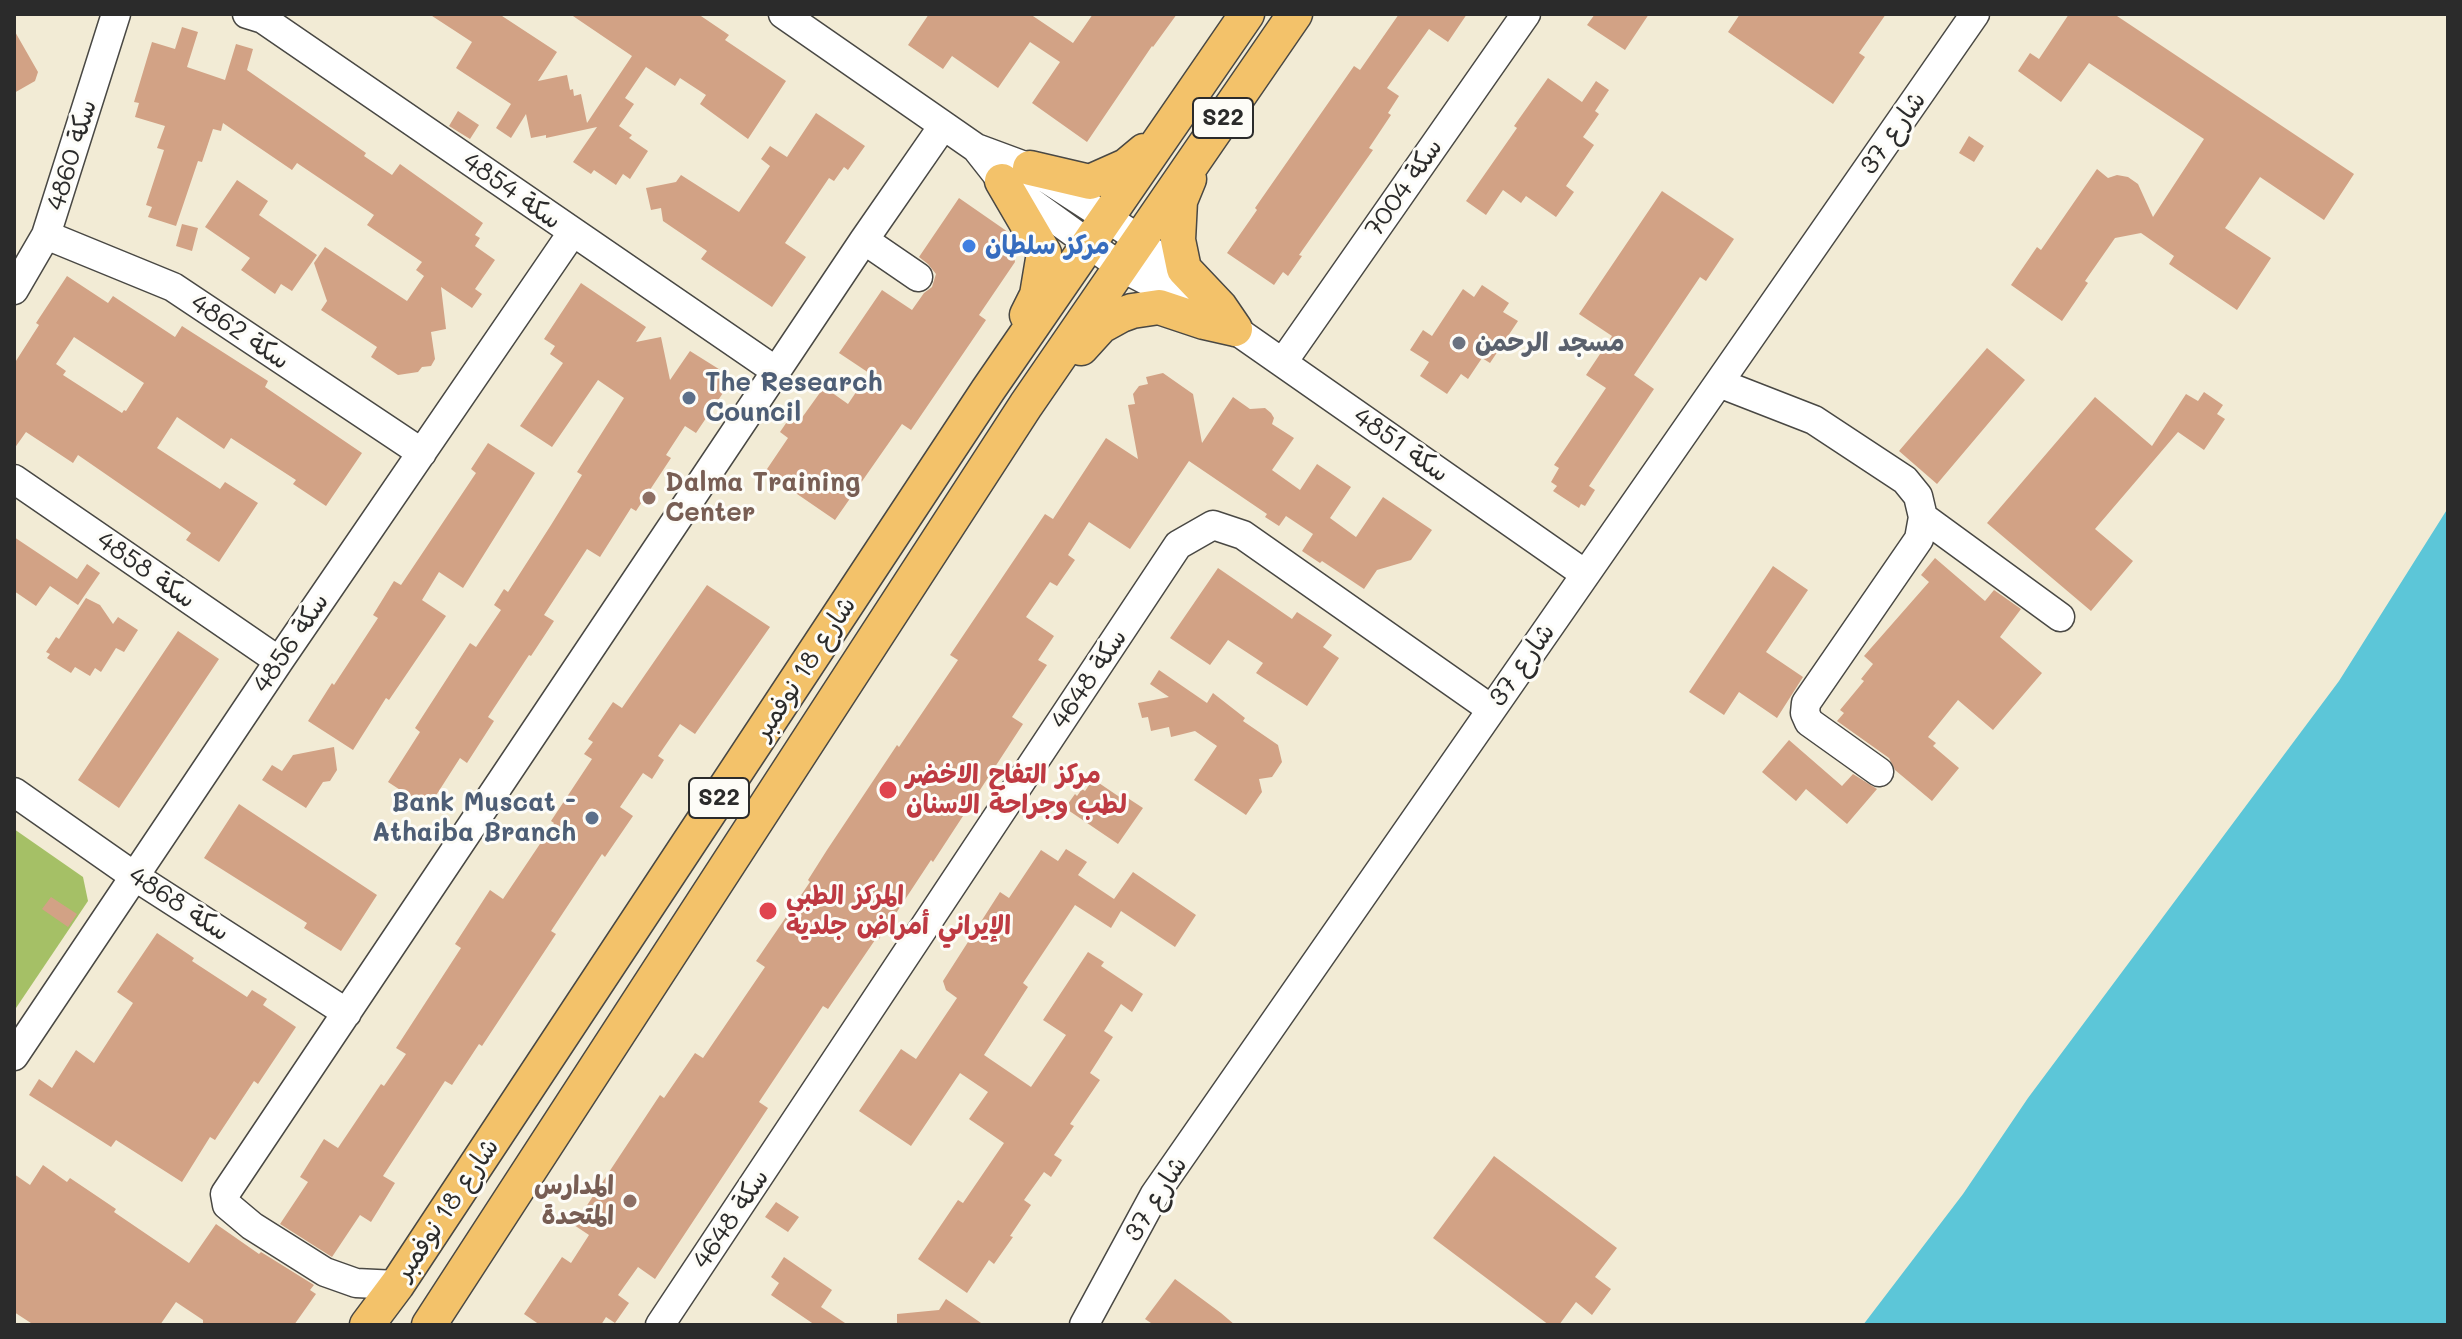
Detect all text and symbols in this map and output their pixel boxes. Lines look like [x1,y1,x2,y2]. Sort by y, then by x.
street label: شارع 37 [1853,85,1933,181]
street label: سكة 4860 [40,96,104,214]
road number: S22 [1193,98,1253,138]
street label: سكة 7004 [1359,133,1449,243]
street label: سكة 4854 [457,146,567,236]
place label: مركز سلطان [985,230,1110,262]
marker: مركز سلطان [960,237,978,255]
street label: سكة 4862 [185,288,295,376]
place label: مسجد الرحمن [1475,327,1625,359]
marker: مسجد الرحمن [1450,334,1468,352]
place label: The Research Council [705,367,883,428]
marker: The Research Council [680,389,698,407]
street label: سكة 4851 [1347,401,1455,489]
place label: Dalma Training Center [665,467,860,528]
marker: Dalma Training Center [640,489,658,507]
street label: سكة 4858 [91,525,201,615]
street label: سكة 4856 [246,587,336,699]
street label: شارع 18 نوفمبر [747,591,863,745]
street label: شارع 37 [1482,617,1562,713]
street label: سكة 4648 [1044,623,1134,735]
place label: مركز التفاح الاخضر لطب وجراحة الاسنان [906,759,1127,820]
road number: S22 [689,778,749,818]
marker: مركز التفاح الاخضر لطب وجراحة الاسنان [877,779,899,801]
place label: Bank Muscat - Athaiba Branch [372,787,576,848]
marker: Bank Muscat - Athaiba Branch [583,809,601,827]
street label: سكة 4868 [123,860,235,948]
place label: المركز الطبي الإيراني أمراض جلدية [786,880,1011,942]
marker: المركز الطبي الإيراني أمراض جلدية [757,900,779,922]
street label: شارع 18 نوفمبر [388,1132,506,1286]
street label: شارع 37 [1118,1151,1194,1247]
street label: سكة 4648 [686,1163,776,1275]
place label: المدارس المتحدة [534,1170,614,1232]
marker: المدارس المتحدة [621,1192,639,1210]

